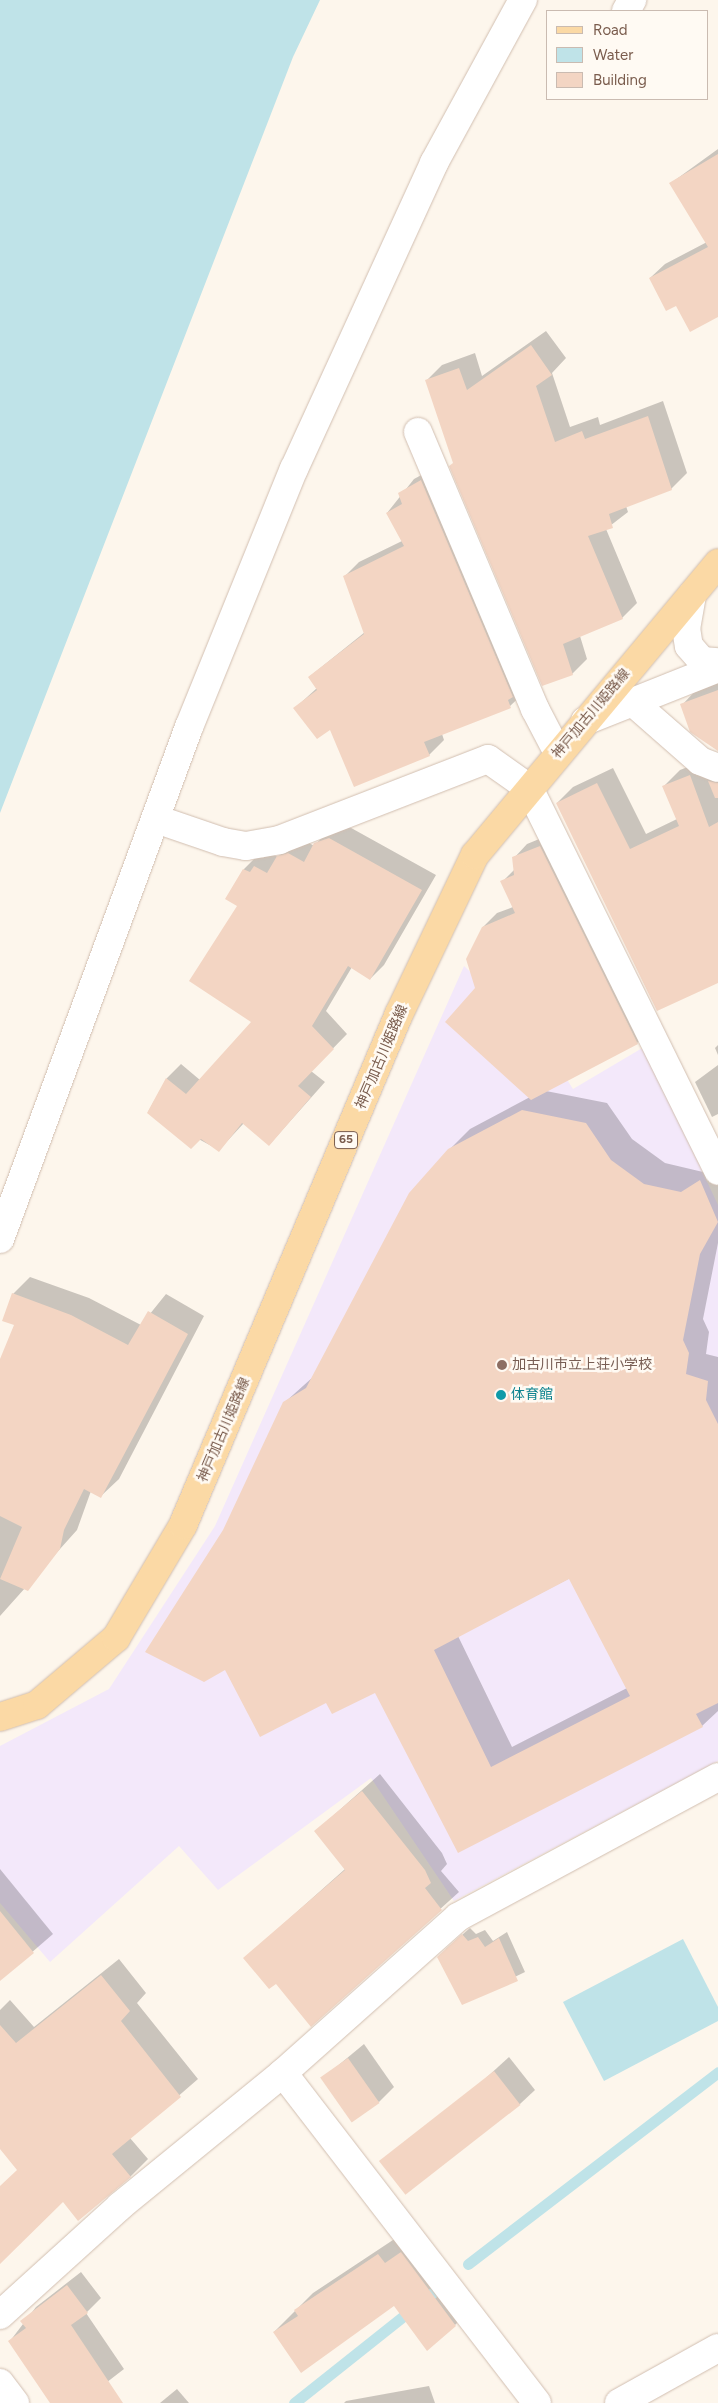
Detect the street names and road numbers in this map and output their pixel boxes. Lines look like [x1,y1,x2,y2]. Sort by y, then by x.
street label: 神戸加古川姫路線 [549,666,633,762]
street label: 神戸加古川姫路線 [352,1002,412,1112]
road number: 65 [334,1130,358,1150]
street label: 神戸加古川姫路線 [194,1375,254,1485]

